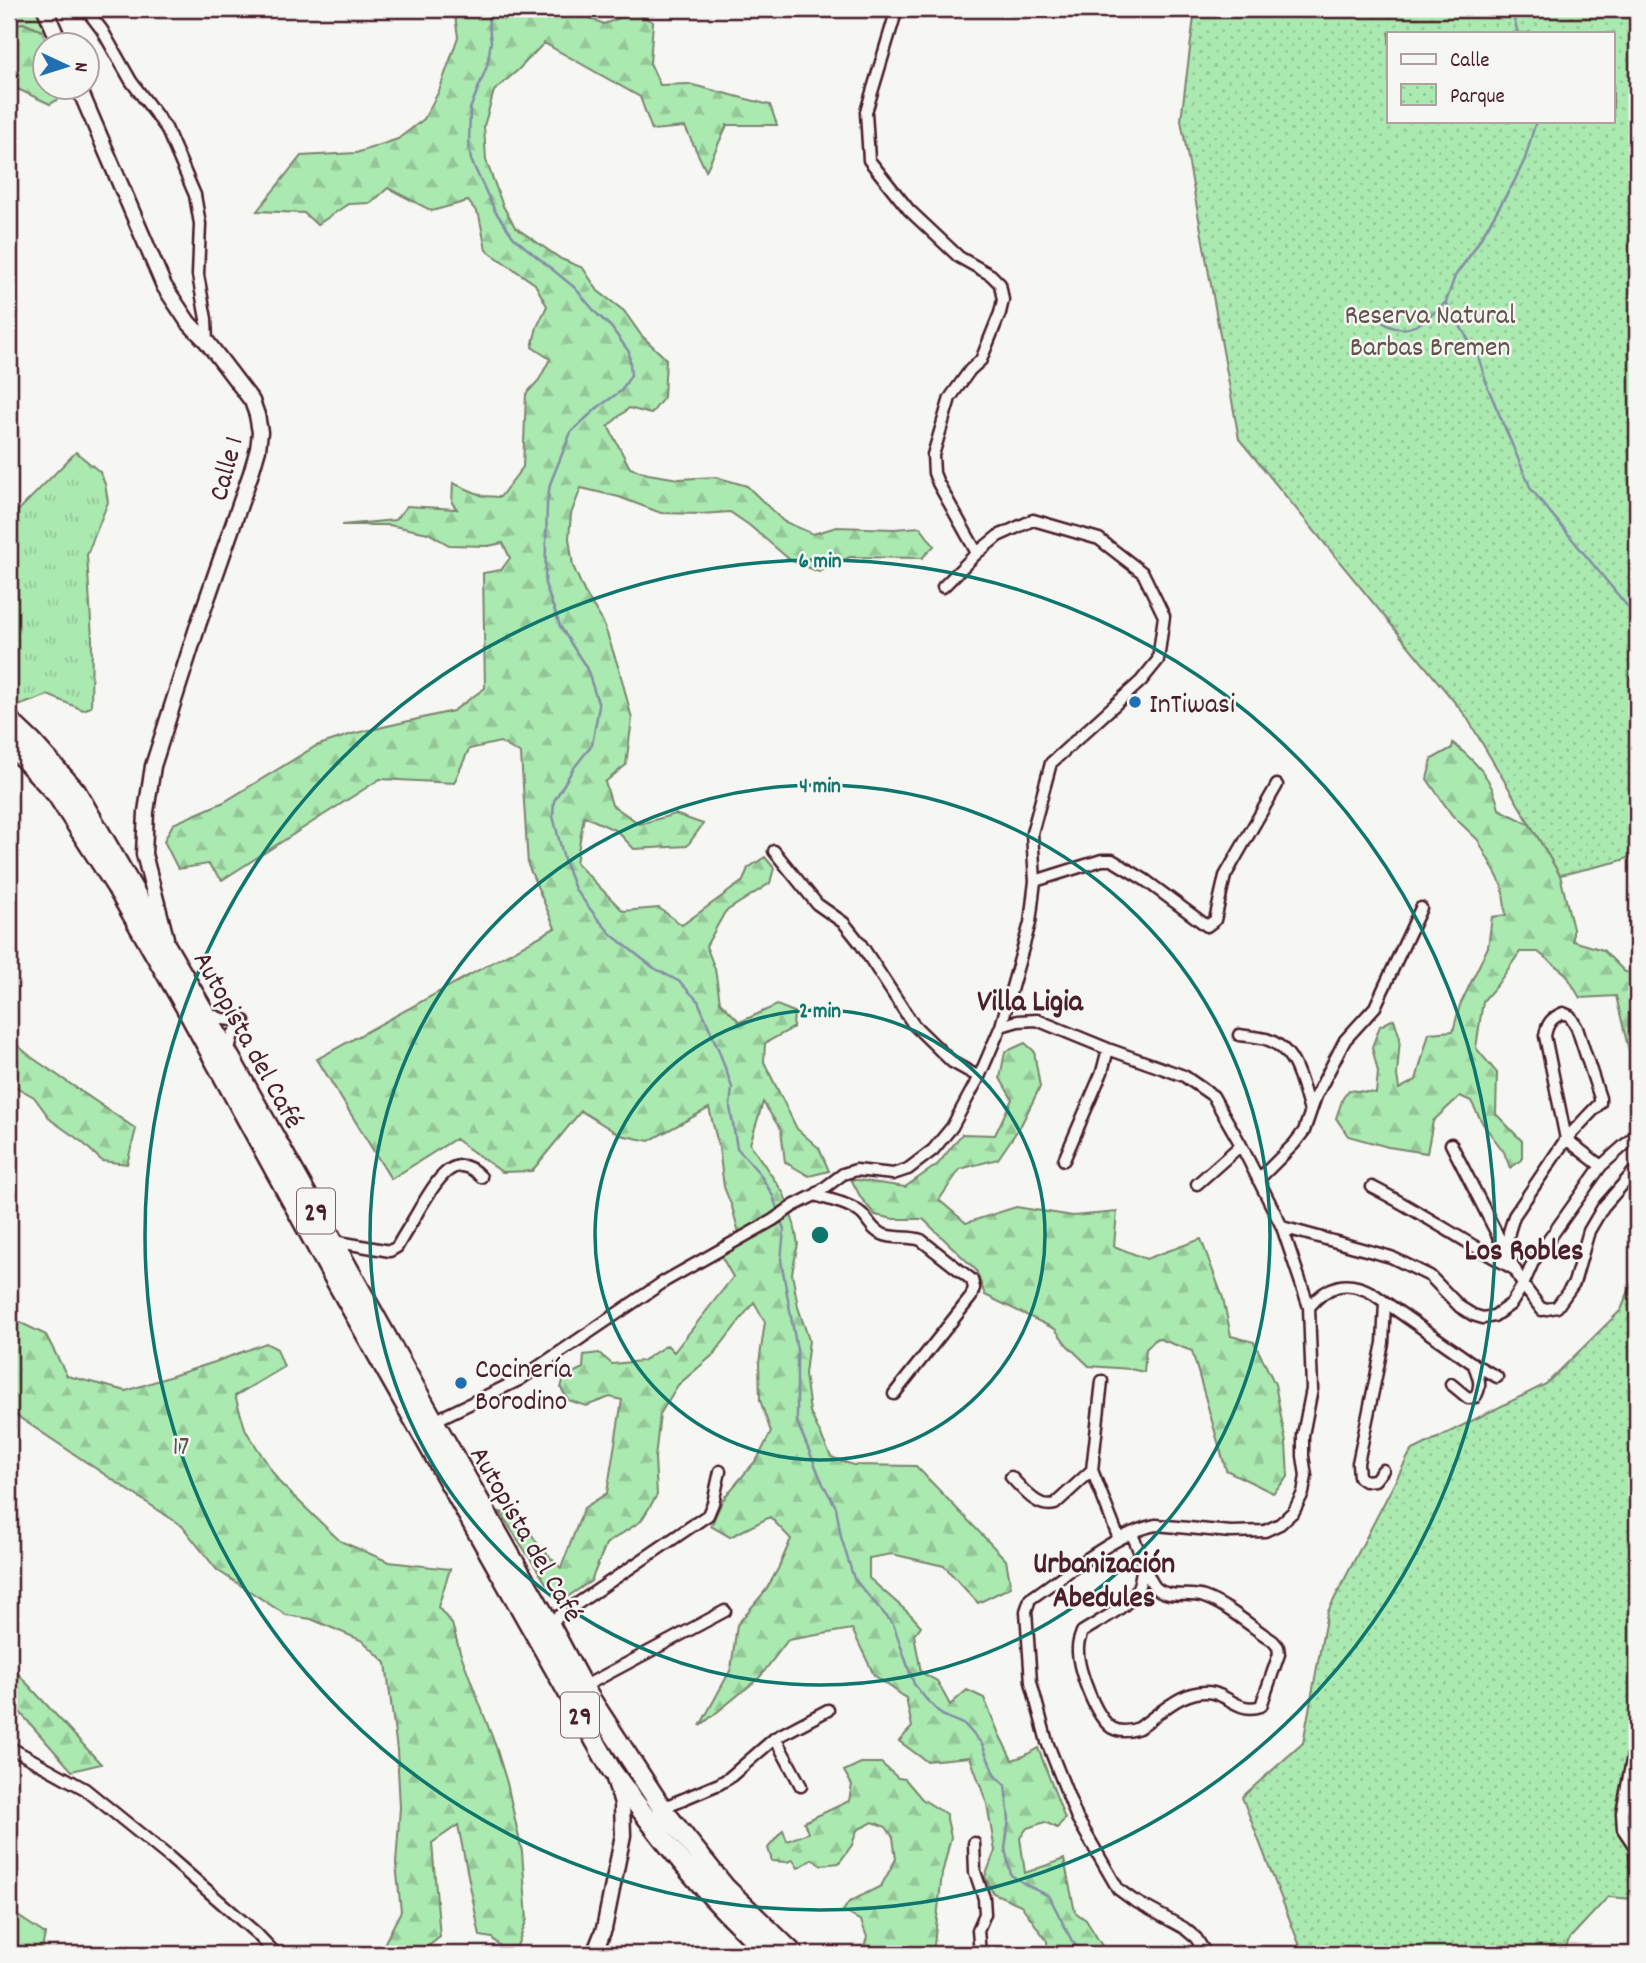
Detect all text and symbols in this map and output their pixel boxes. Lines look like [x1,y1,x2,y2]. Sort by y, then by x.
north arrow [32,32,102,102]
legend [1387,32,1614,122]
text: Calle [1450,47,1489,77]
text: N [66,61,93,73]
text: Parque [1450,83,1505,113]
park label: Reserva Natural Barbas Bremen [1344,298,1516,370]
street label: Calle 1 [201,433,257,506]
text: 6 min [798,548,842,578]
place label: InTiwasi [1149,687,1235,727]
marker: InTiwasi [1127,694,1143,710]
text: 4 min [799,773,841,803]
street label: Autopista del Café [180,945,311,1137]
district label: Villa Ligia [977,983,1084,1026]
text: 2 min [799,998,841,1028]
road number: 29 [297,1188,335,1234]
centre of rings [808,1223,832,1247]
district label: Los Robles [1464,1232,1584,1275]
place label: Cocinería Borodino [475,1352,572,1424]
marker: Cocinería Borodino [453,1375,469,1391]
park label: 17 [173,1429,189,1469]
street label: Autopista del Café [457,1440,590,1631]
district label: Urbanización Abedules [1033,1545,1175,1622]
road number: 29 [561,1692,599,1738]

